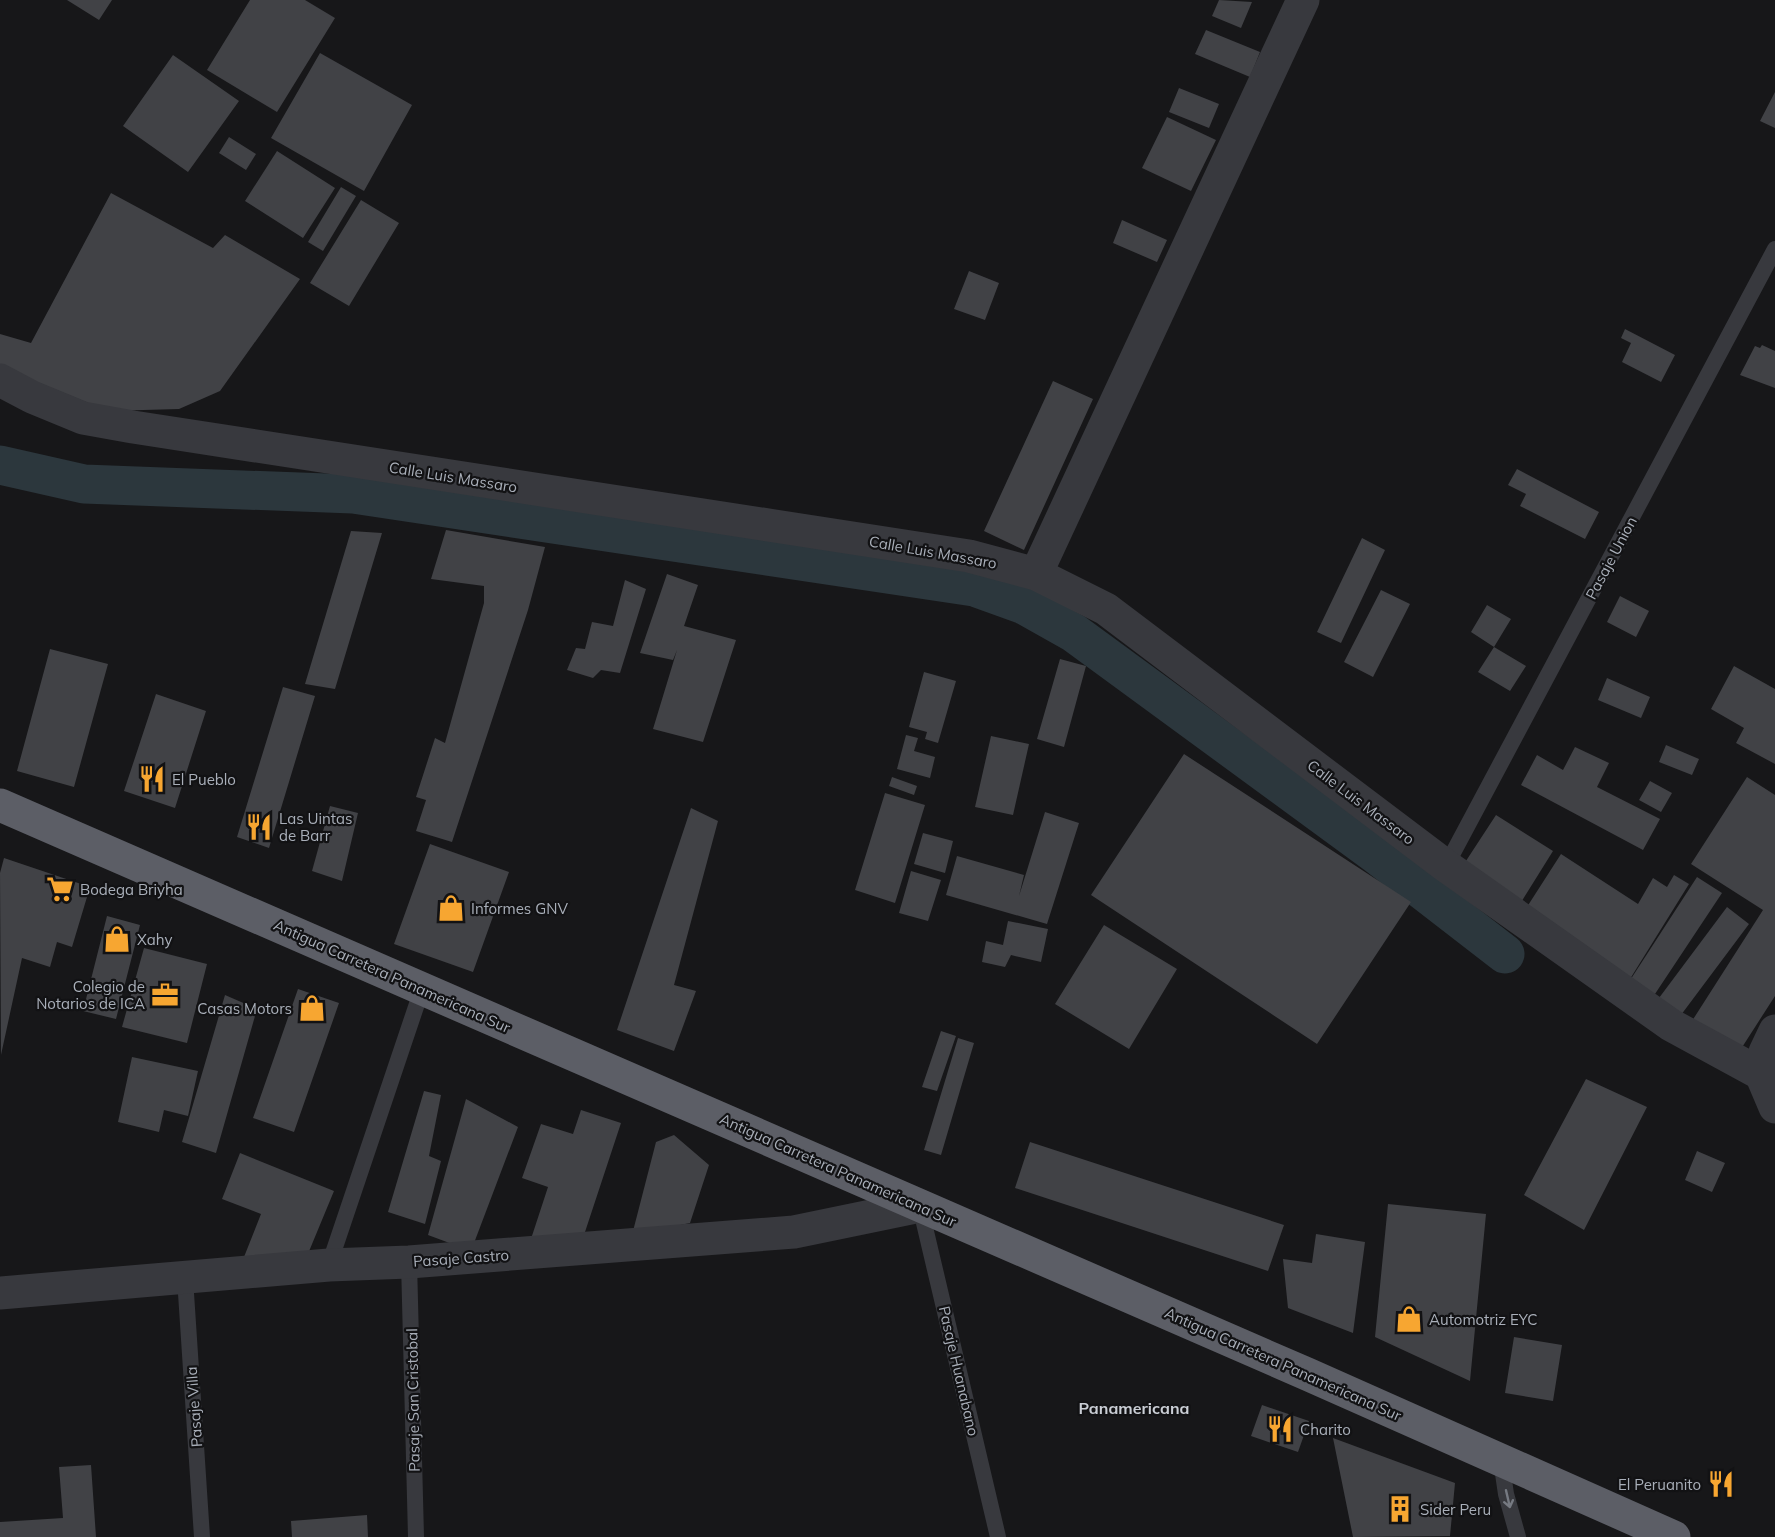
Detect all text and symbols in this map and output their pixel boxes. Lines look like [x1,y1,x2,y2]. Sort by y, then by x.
street label: Calle Luis Massaro [388,457,518,497]
street label: Pasaje Union [1581,513,1641,603]
street label: Calle Luis Massaro [868,531,998,573]
street label: Calle Luis Massaro [1304,755,1418,849]
restaurant icon: El Pueblo [137,764,167,794]
place label: El Pueblo [172,770,236,789]
place label: Las Uintas de Barr [279,809,353,845]
restaurant icon: Las Uintas de Barr [244,812,274,842]
supermarket icon: Bodega Briyha [45,874,75,904]
place label: Bodega Briyha [80,880,183,899]
shop icon: Informes GNV [436,893,466,923]
place label: Informes GNV [471,899,568,918]
street label: Antigua Carretera Panamericana Sur [271,915,514,1037]
shop icon: Xahy [102,924,132,954]
place label: Xahy [137,930,172,949]
place label: Colegio de Notarios de ICA [36,977,145,1013]
office icon: Colegio de Notarios de ICA [150,980,180,1010]
shop icon: Casas Motors [297,993,327,1023]
place label: Casas Motors [197,999,292,1018]
street label: Antigua Carretera Panamericana Sur [717,1109,960,1231]
street label: Pasaje Castro [412,1245,510,1271]
street label: Antigua Carretera Panamericana Sur [1162,1303,1405,1425]
street label: Pasaje Huanabano [935,1304,983,1438]
shop icon: Automotriz EYC [1394,1304,1424,1334]
place label: Automotriz EYC [1429,1310,1537,1329]
street label: Pasaje San Cristobal [402,1328,424,1472]
street label: Pasaje Villa [182,1366,206,1448]
district label: Panamericana [1079,1398,1189,1418]
restaurant icon: Charito [1265,1414,1295,1444]
place label: Charito [1300,1420,1351,1439]
restaurant icon: El Peruanito [1706,1469,1736,1499]
place label: El Peruanito [1618,1475,1701,1494]
one-way arrow [1502,1489,1514,1508]
building icon: Sider Peru [1385,1494,1415,1524]
place label: Sider Peru [1420,1500,1491,1519]

